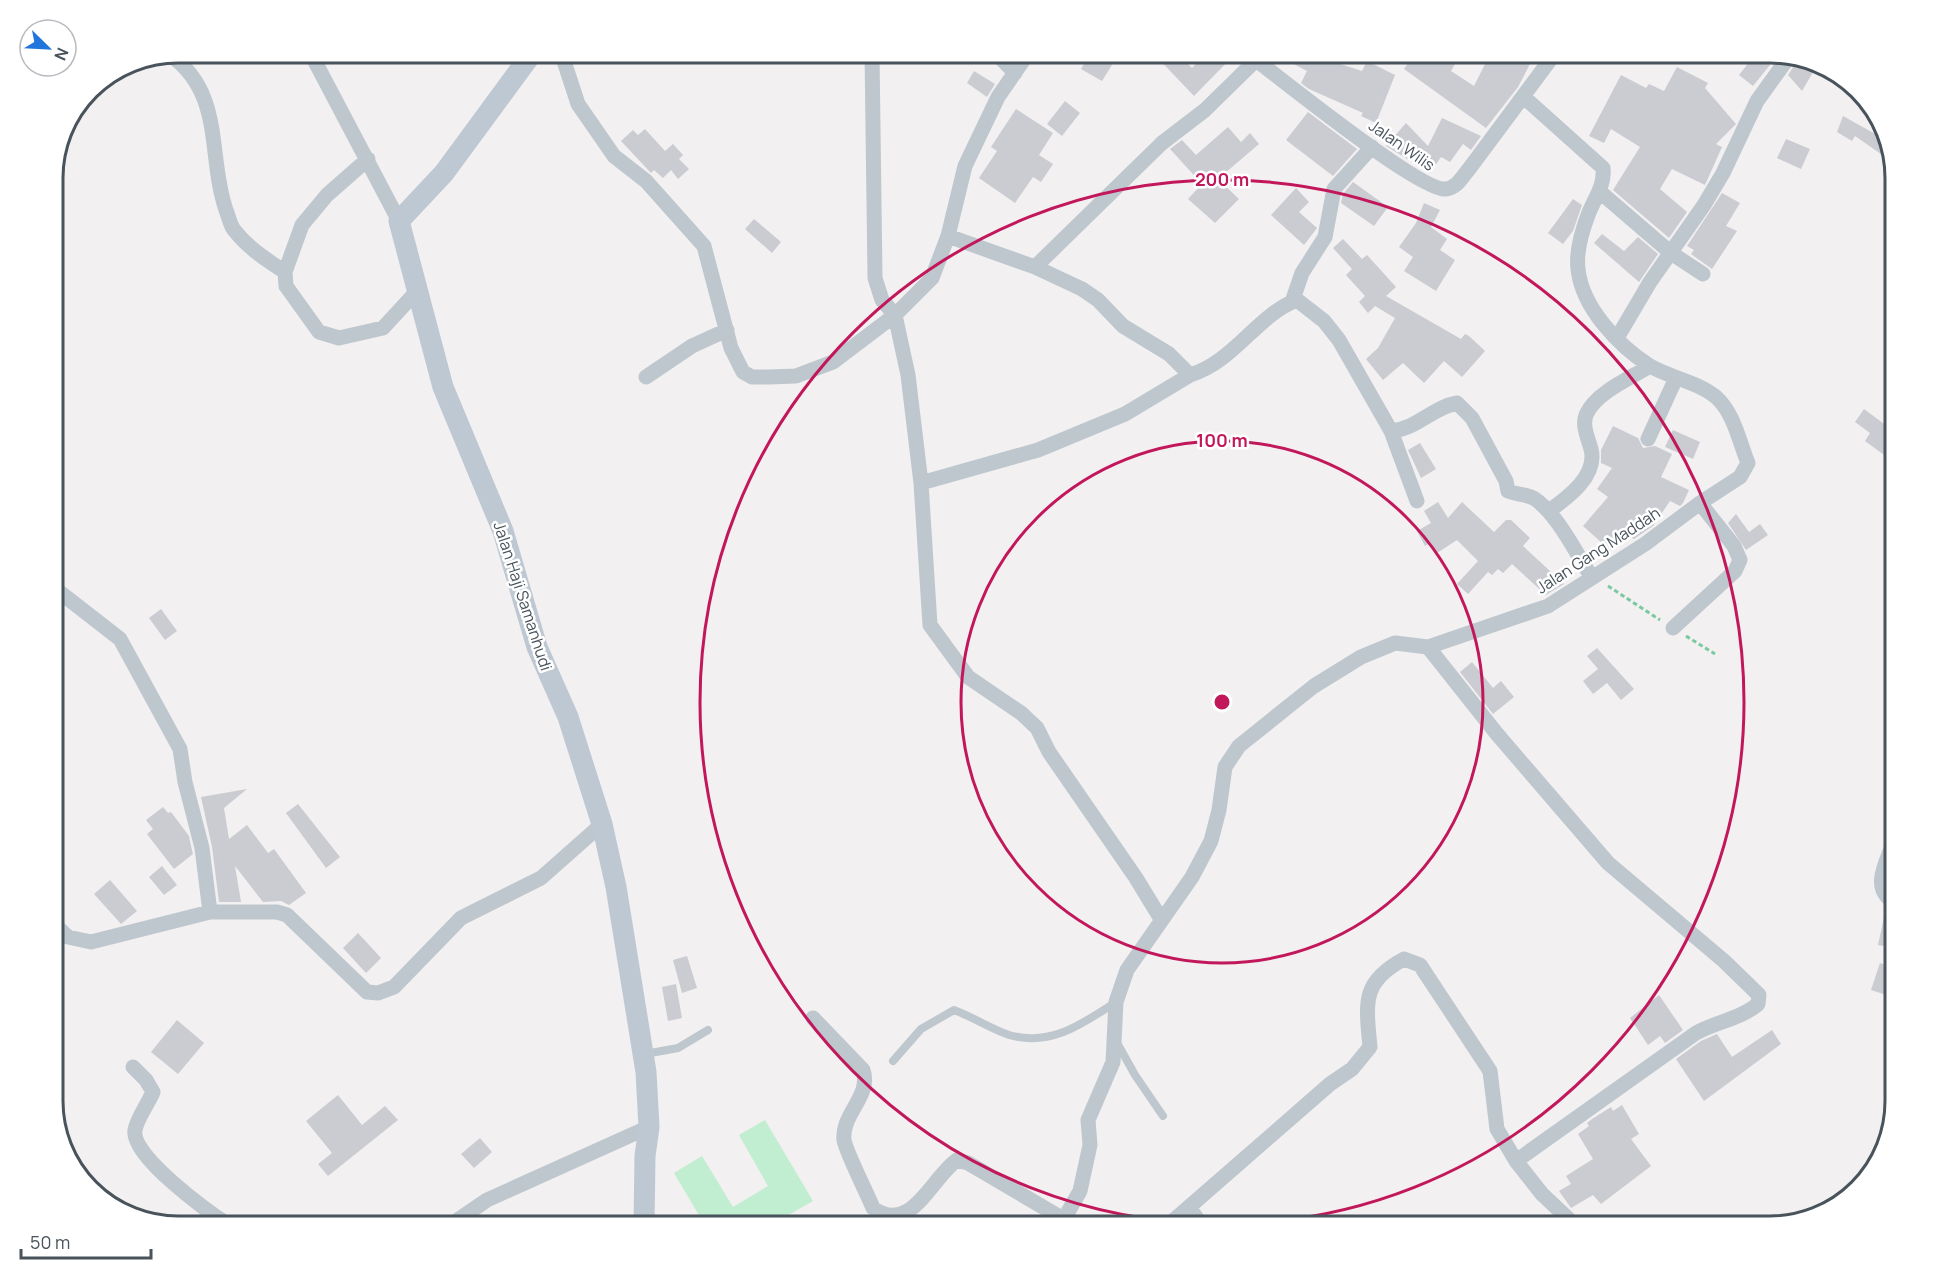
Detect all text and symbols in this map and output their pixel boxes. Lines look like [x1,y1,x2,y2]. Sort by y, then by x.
north arrow [18,18,78,78]
text: N [49,44,74,64]
street label: Jalan Wilis [1365,114,1439,176]
text: 200 m [1195,167,1249,191]
text: 100 m [1196,428,1248,452]
street label: Jalan Gang Maddah [1532,502,1664,598]
street label: Jalan Haji Samanhudi [489,519,557,673]
centre of rings [1212,692,1232,712]
scale bar [21,1222,152,1260]
text: 50 m [30,1230,70,1254]

